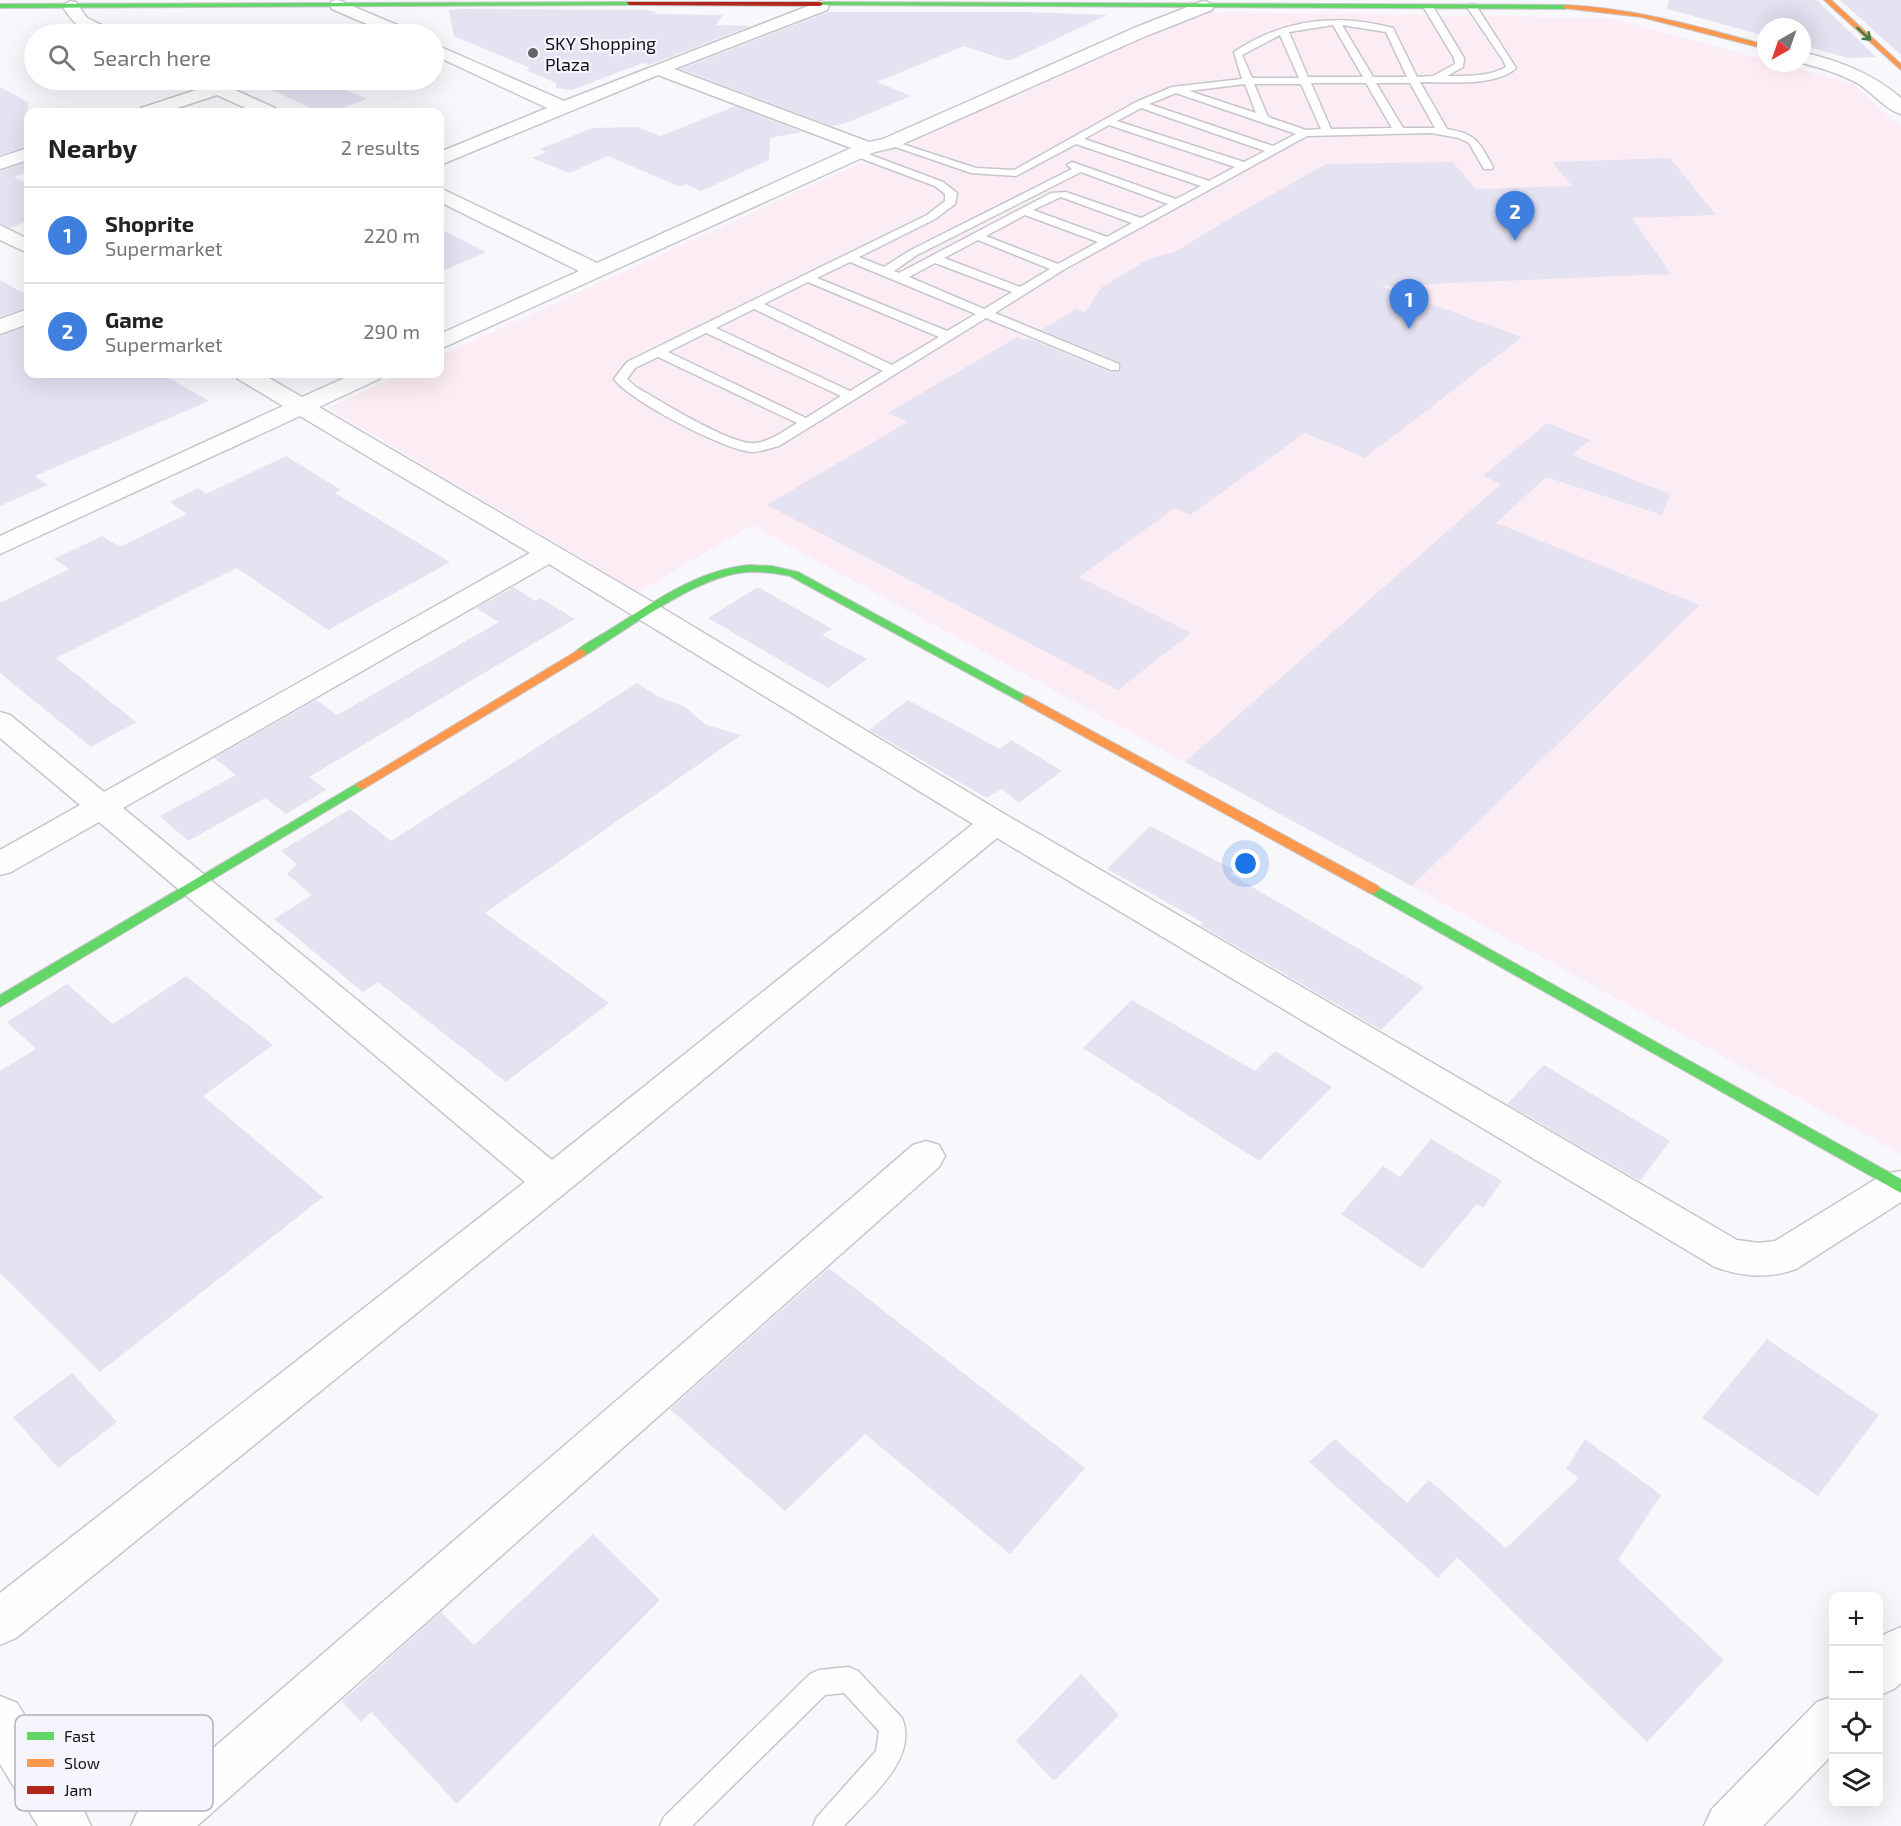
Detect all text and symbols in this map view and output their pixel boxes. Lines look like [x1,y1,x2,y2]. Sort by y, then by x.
north arrow [1757,18,1811,72]
search box [24,24,444,90]
one-way arrow [1856,27,1871,41]
place label: SKY Shopping Plaza [545,32,656,75]
icon: search [45,41,78,74]
text: Search here [93,44,211,70]
marker: SKY Shopping Plaza [526,46,540,60]
text: Nearby [48,132,137,163]
text: 2 results [341,135,420,159]
pin: 2 [1496,192,1534,241]
text: Shoprite [105,210,194,236]
text: 1 [63,223,72,247]
text: 220 m [363,223,420,247]
text: Supermarket [105,236,223,260]
pin: 1 [1390,280,1428,329]
text: Game [105,306,164,332]
text: 2 [62,319,73,343]
text: 290 m [363,319,420,343]
text: Supermarket [105,332,223,356]
your location [1231,849,1260,878]
map controls [1829,1592,1883,1808]
button: + [1829,1592,1883,1646]
button: − [1829,1646,1883,1700]
button: locate [1829,1700,1883,1754]
legend [15,1715,213,1811]
text: Fast [64,1726,95,1745]
text: Slow [64,1753,100,1772]
button: layers [1829,1754,1883,1808]
text: Jam [64,1780,92,1799]

